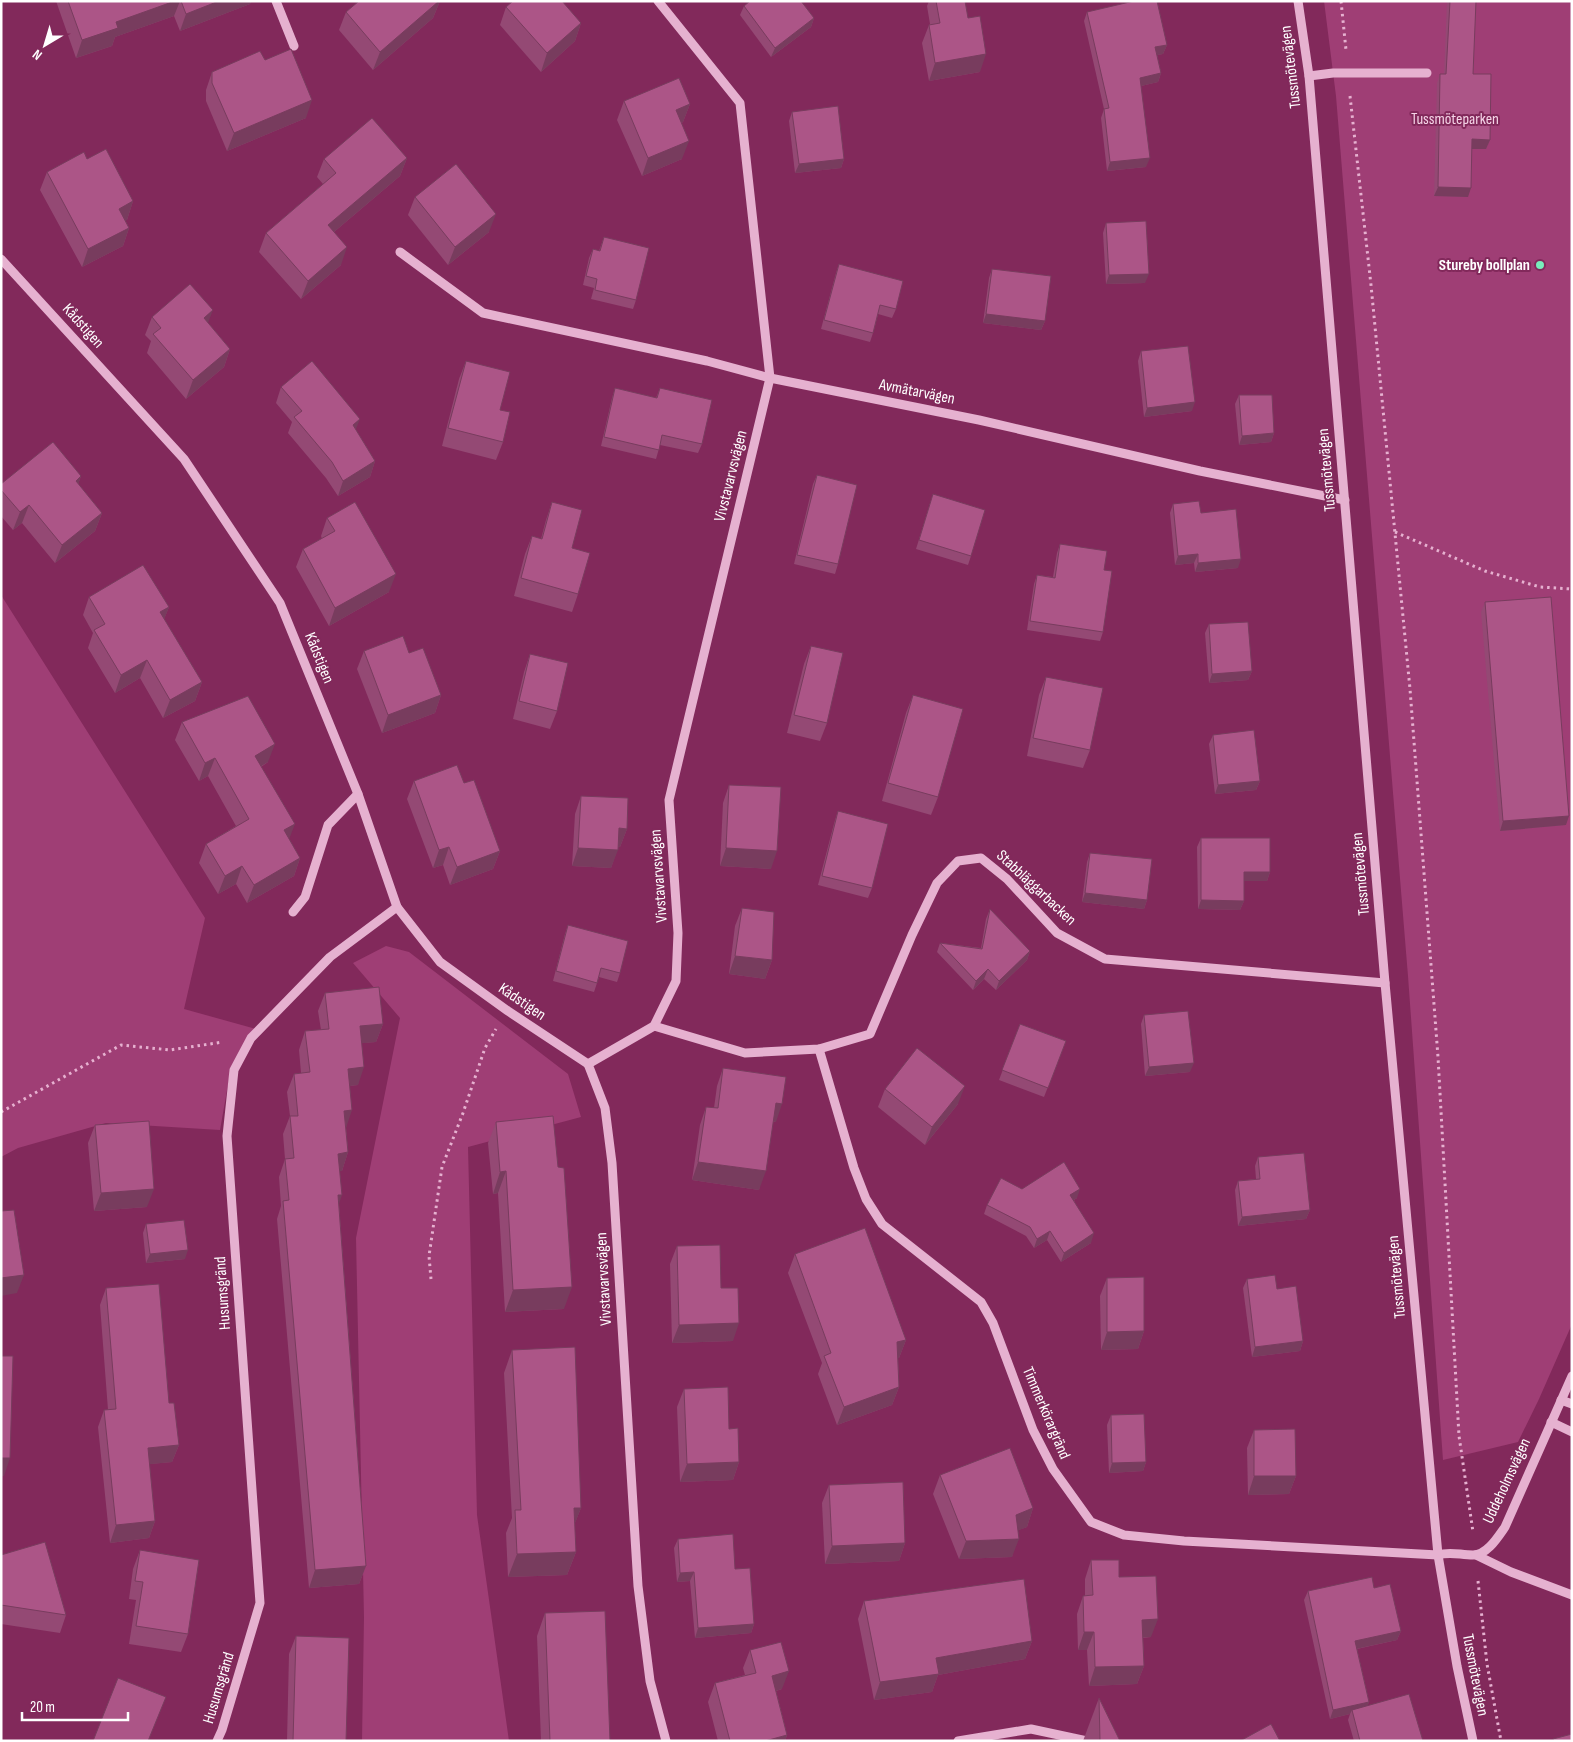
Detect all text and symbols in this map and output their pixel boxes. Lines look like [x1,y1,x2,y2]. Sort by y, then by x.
north arrow [20,20,70,70]
street label: Tussmötevägen [1277,25,1305,109]
text: N [29,46,45,64]
park label: Tussmöteparken [1411,110,1499,129]
place label: Stureby bollplan [1439,256,1530,275]
marker: Stureby bollplan [1534,259,1546,271]
street label: Kådstigen [58,300,108,352]
street label: Avmätarvägen [877,375,956,409]
street label: Vivstavarvsvägen [710,428,752,524]
street label: Tussmötevägen [1314,428,1340,512]
street label: Kådstigen [300,630,338,686]
street label: Vivstavarvsvägen [646,829,672,923]
street label: Tussmötevägen [1348,832,1374,916]
street label: Stabbläggarbacken [992,846,1080,930]
street label: Kådstigen [495,979,549,1025]
street label: Vivstavarvsvägen [592,1232,616,1326]
street label: Tussmötevägen [1384,1235,1410,1319]
street label: Husumsgränd [211,1256,235,1330]
street label: Timmerkörargränd [1018,1364,1074,1462]
street label: Uddeholmsvägen [1479,1435,1535,1527]
street label: Tussmötevägen [1458,1632,1492,1718]
street label: Husumsgränd [199,1650,239,1726]
scale bar [22,1690,129,1722]
text: 20 m [30,1698,55,1717]

